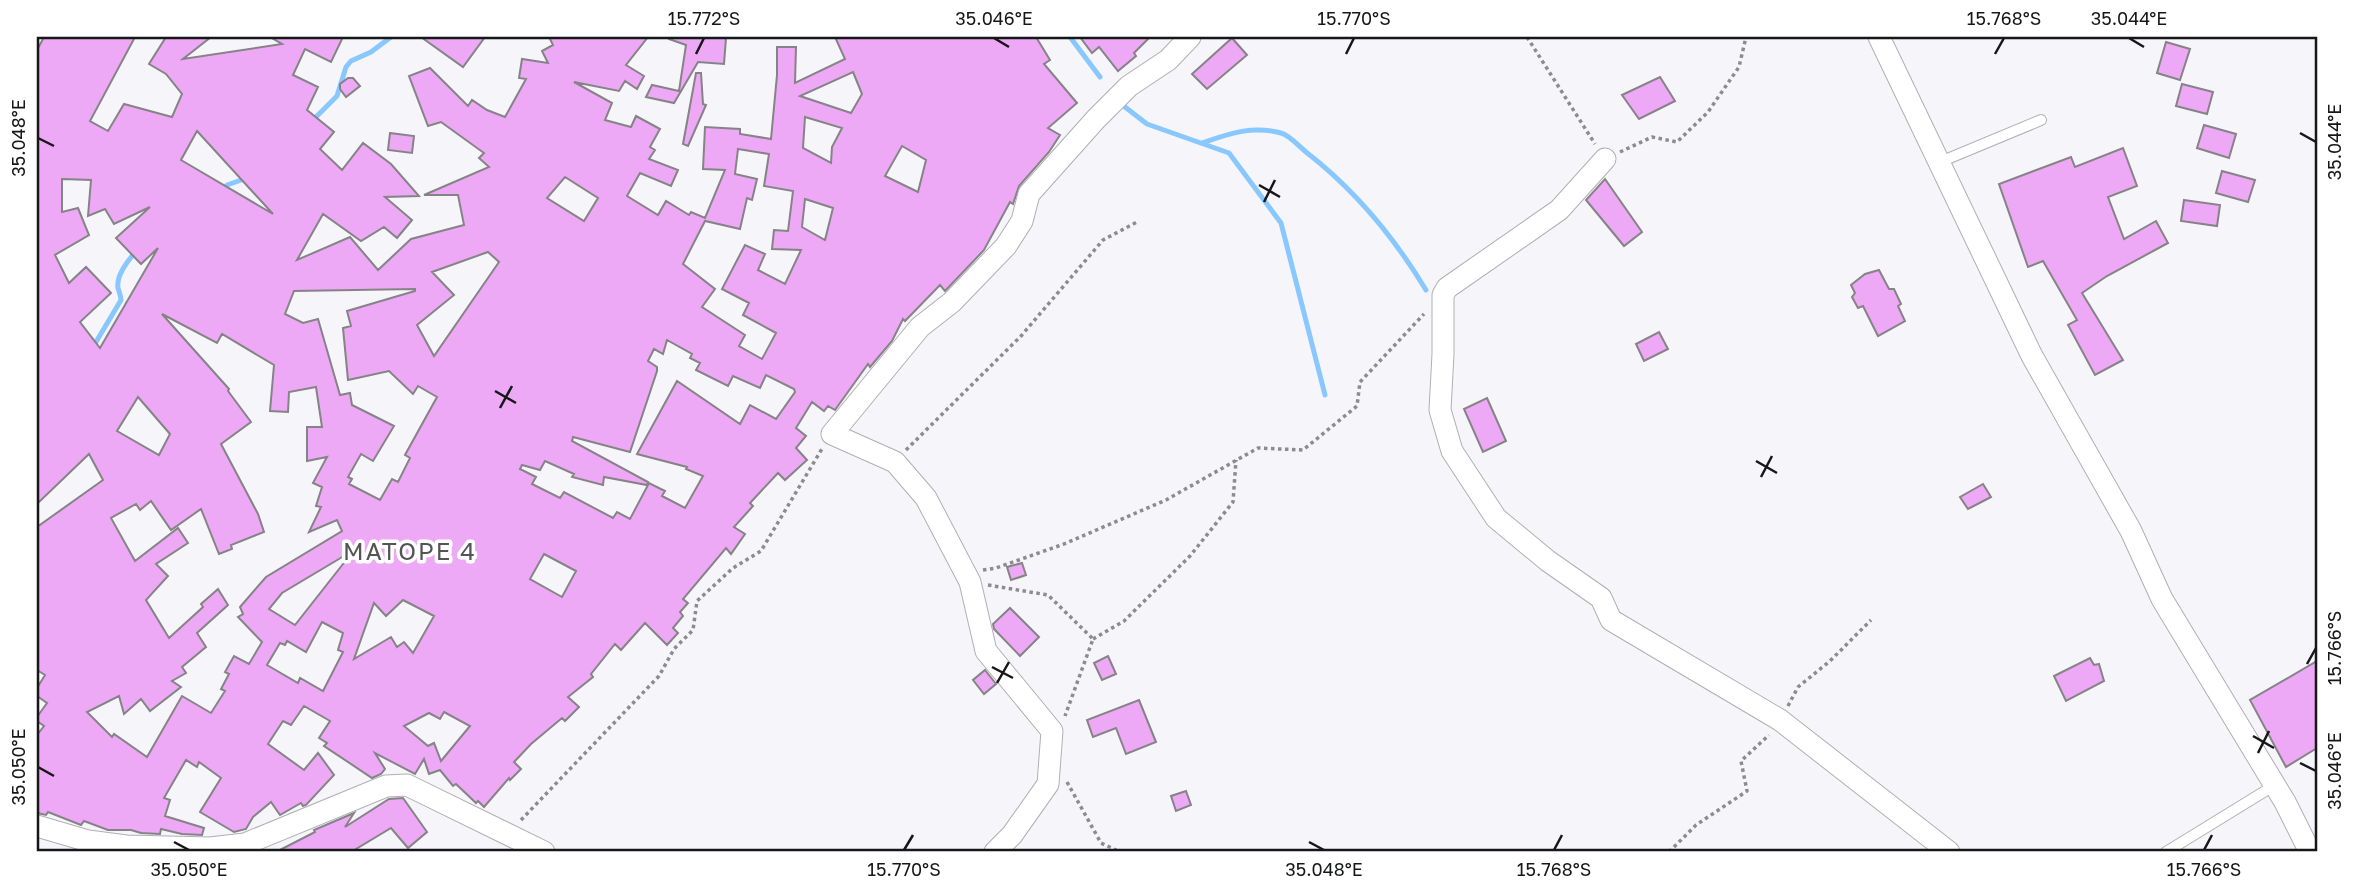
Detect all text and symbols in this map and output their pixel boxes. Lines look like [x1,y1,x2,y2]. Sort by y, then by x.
text: 15.772°S [668,7,740,29]
text: 35.046°E [955,7,1033,29]
text: 15.770°S [1317,7,1391,29]
text: 15.768°S [1967,7,2041,29]
text: 35.044°E [2091,7,2167,29]
text: 35.048°E [7,99,29,177]
text: 35.044°E [2323,104,2345,180]
district label: MATOPE 4 [343,536,477,565]
text: 15.766°S [2323,611,2345,685]
text: 35.050°E [7,728,29,806]
text: 35.046°E [2323,732,2345,810]
text: 35.050°E [150,858,228,880]
text: 15.770°S [867,858,941,880]
text: 35.048°E [1285,858,1363,880]
text: 15.768°S [1517,858,1591,880]
text: 15.766°S [2167,858,2241,880]

